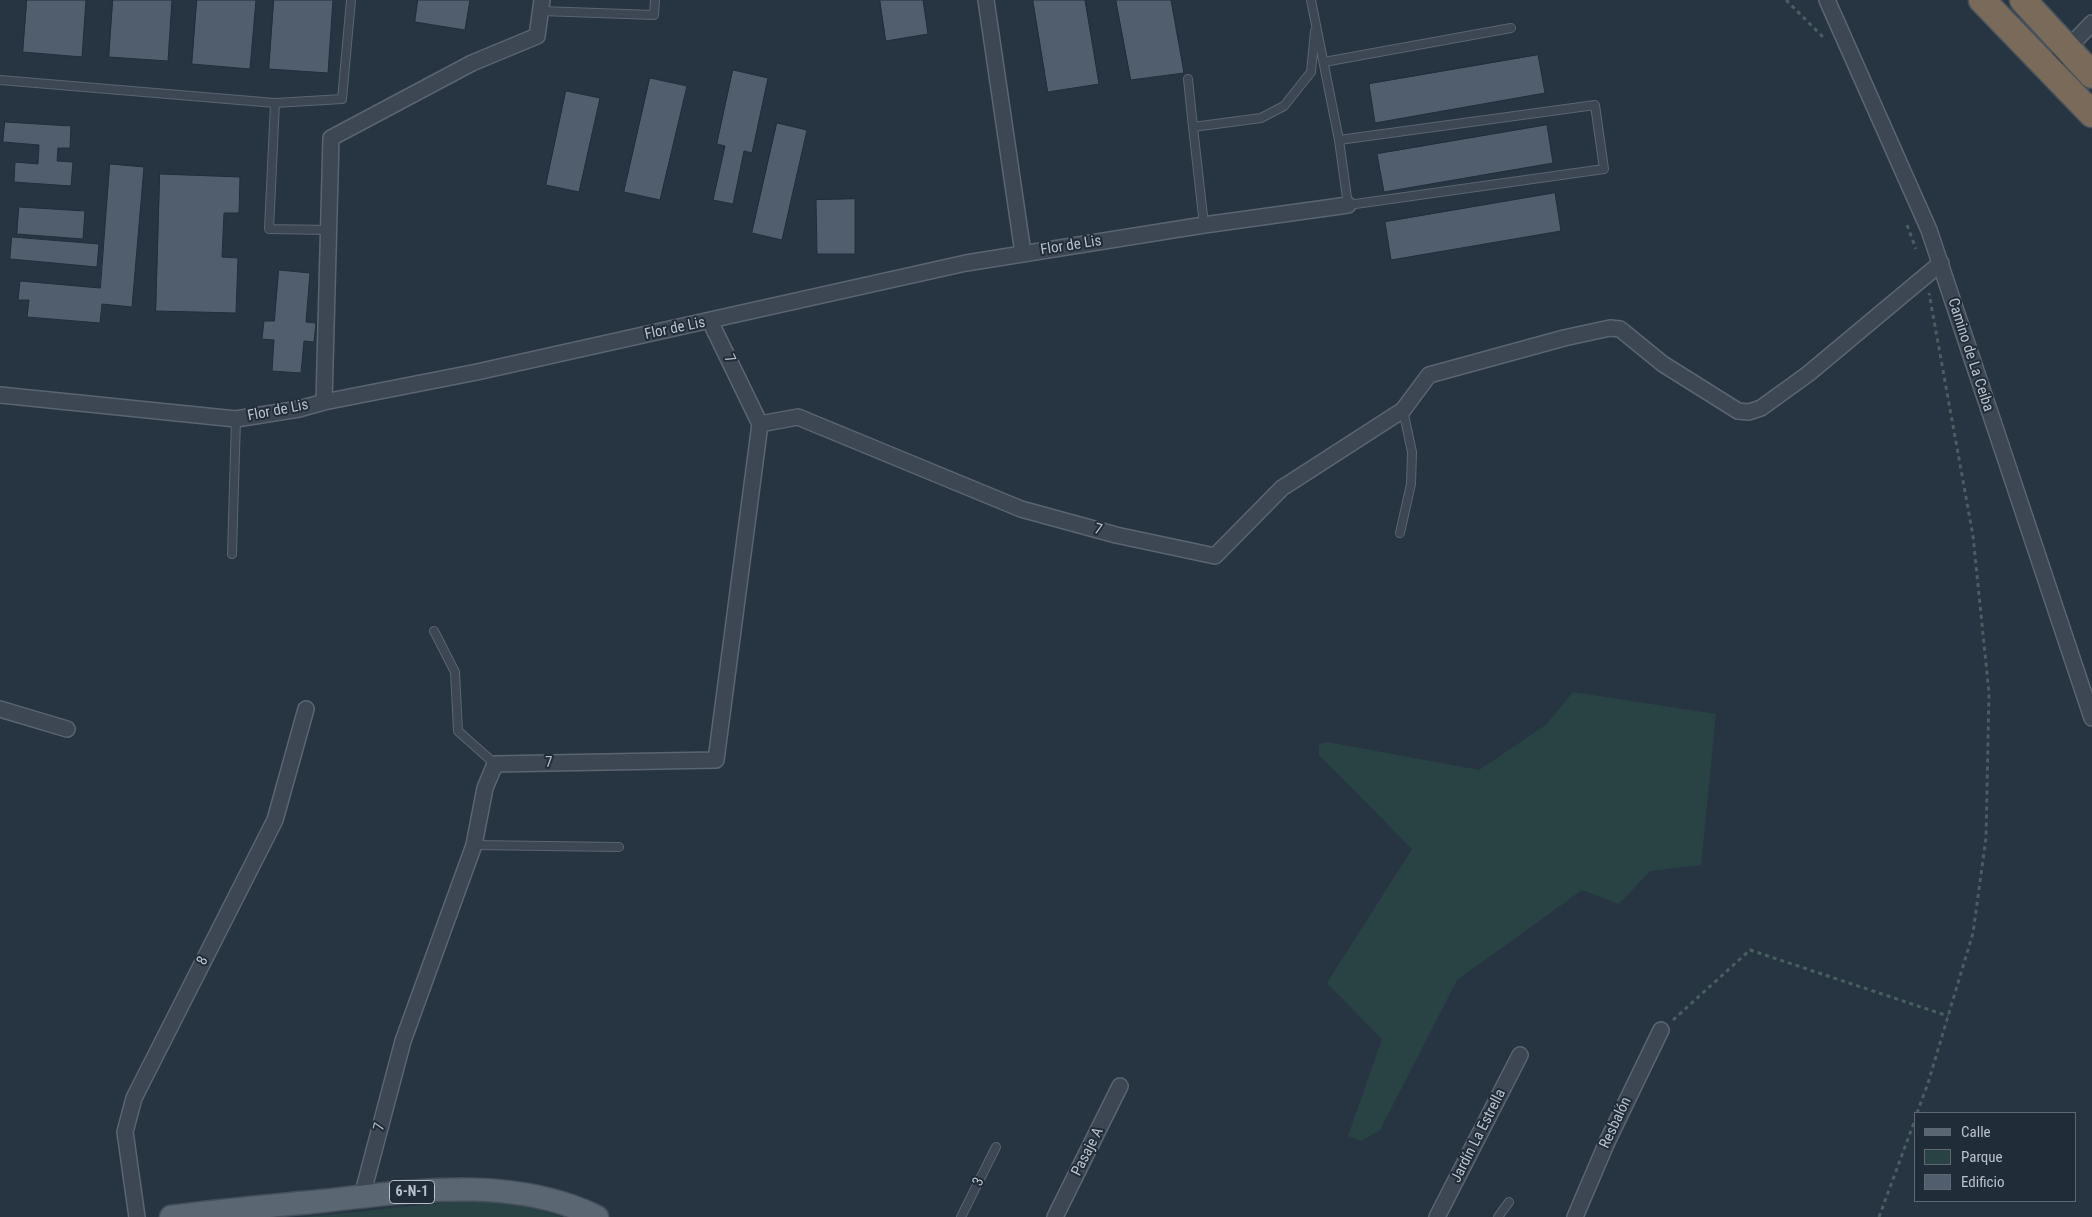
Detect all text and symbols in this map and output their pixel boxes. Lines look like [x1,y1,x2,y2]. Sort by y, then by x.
street label: Flor de Lis [1039,232,1103,260]
street label: Camino de La Ceiba [1943,296,1997,414]
street label: Flor de Lis [643,314,707,344]
street label: 7 [719,352,739,366]
street label: Flor de Lis [246,396,310,426]
street label: 7 [1092,520,1104,540]
street label: 7 [545,754,553,772]
street label: 8 [193,954,213,968]
street label: Jardín La Estrella [1448,1086,1510,1186]
street label: Resbalón [1596,1094,1636,1152]
legend [1914,1112,2077,1202]
street label: 7 [370,1121,390,1133]
text: Calle [1961,1123,1991,1141]
street label: Pasaje A [1068,1125,1108,1179]
text: Parque [1961,1148,2003,1166]
text: Edificio [1961,1173,2004,1191]
street label: 3 [969,1175,989,1189]
road number: 6-N-1 [390,1180,434,1204]

